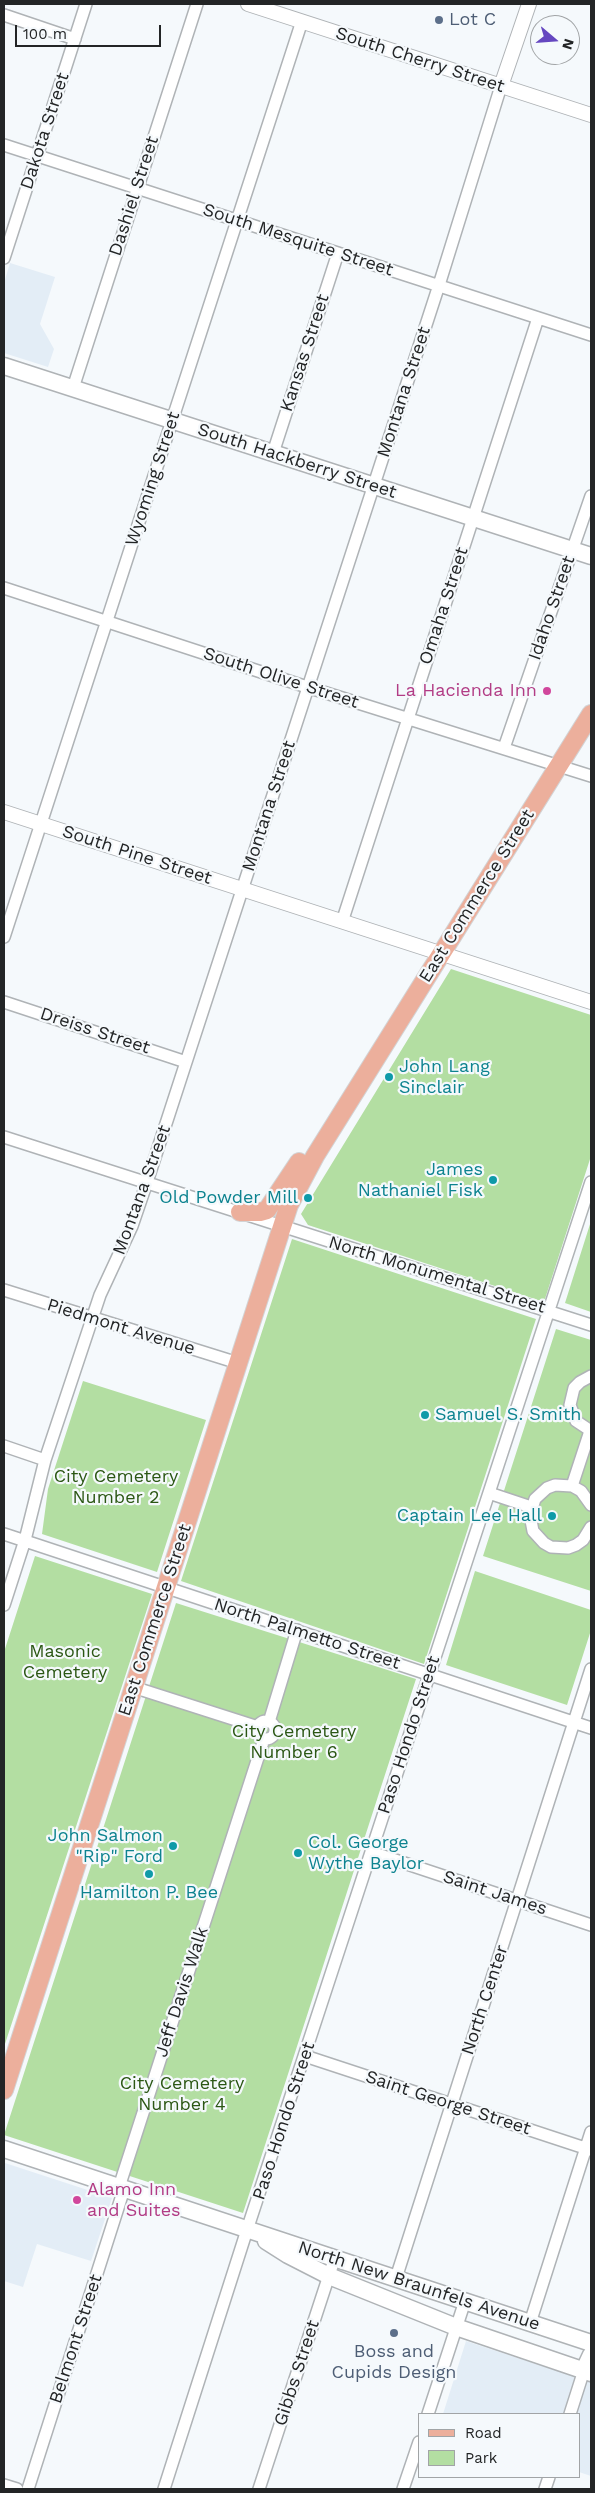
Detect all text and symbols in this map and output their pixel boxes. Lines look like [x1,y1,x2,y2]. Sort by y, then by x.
place label: Lot C [449,9,496,31]
marker: Lot C [433,14,445,26]
scale bar [18,15,164,47]
north arrow [530,15,580,65]
street label: South Cherry Street [333,22,507,98]
text: 100 m [23,25,67,43]
text: N [559,37,578,52]
street label: Dakota Street [16,70,74,192]
street label: Dashiel Street [104,133,164,259]
street label: South Mesquite Street [200,199,396,281]
street label: Kansas Street [276,291,334,415]
street label: Montana Street [373,324,435,460]
street label: Wyoming Street [121,409,185,549]
street label: South Hackberry Street [195,419,399,503]
street label: Omaha Street [415,544,473,668]
street label: Idaho Street [524,553,580,663]
street label: South Olive Street [201,643,361,713]
place label: La Hacienda Inn [395,680,537,702]
marker: La Hacienda Inn [541,685,553,697]
street label: Montana Street [238,738,300,874]
street label: East Commerce Street [415,805,539,987]
street label: South Pine Street [60,821,214,889]
street label: Dreiss Street [37,1003,153,1059]
place label: John Lang Sinclair [399,1056,490,1098]
marker: John Lang Sinclair [383,1071,395,1083]
street label: Montana Street [109,1122,175,1258]
place label: James Nathaniel Fisk [358,1159,483,1202]
marker: James Nathaniel Fisk [487,1174,499,1186]
place label: Old Powder Mill [159,1187,298,1209]
marker: Old Powder Mill [302,1192,314,1204]
street label: North Monumental Street [326,1232,548,1318]
street label: Piedmont Avenue [44,1294,198,1360]
place label: Samuel S. Smith [435,1404,581,1426]
marker: Samuel S. Smith [419,1409,431,1421]
park label: City Cemetery Number 2 [54,1466,178,1508]
place label: Captain Lee Hall [397,1505,542,1527]
marker: Captain Lee Hall [546,1510,558,1522]
street label: East Commerce Street [114,1521,196,1719]
street label: North Palmetto Street [211,1594,403,1674]
park label: Masonic Cemetery [23,1641,107,1684]
street label: Paso Hondo Street [373,1653,445,1817]
park label: City Cemetery Number 6 [232,1721,356,1764]
place label: John Salmon "Rip" Ford [48,1825,163,1868]
place label: Col. George Wythe Baylor [308,1832,424,1875]
marker: John Salmon "Rip" Ford [167,1840,179,1852]
marker: Col. George Wythe Baylor [292,1847,304,1859]
street label: Saint James [440,1866,550,1920]
marker: Hamilton P. Bee [143,1868,155,1880]
place label: Hamilton P. Bee [80,1882,218,1904]
street label: Jeff Davis Walk [151,1924,213,2060]
street label: North Center [457,1942,513,2058]
street label: Paso Hondo Street [248,2039,320,2203]
street label: Saint George Street [363,2066,533,2140]
park label: City Cemetery Number 4 [120,2073,244,2116]
place label: Alamo Inn and Suites [87,2179,181,2222]
marker: Alamo Inn and Suites [71,2194,83,2206]
street label: North New Braunfels Avenue [295,2237,543,2335]
street label: Belmont Street [45,2272,107,2406]
street label: Gibbs Street [270,2317,324,2429]
marker: Boss and Cupids Design [388,2327,400,2339]
place label: Boss and Cupids Design [332,2341,456,2384]
legend [418,2413,580,2478]
text: Road [465,2424,502,2442]
text: Park [465,2449,497,2467]

